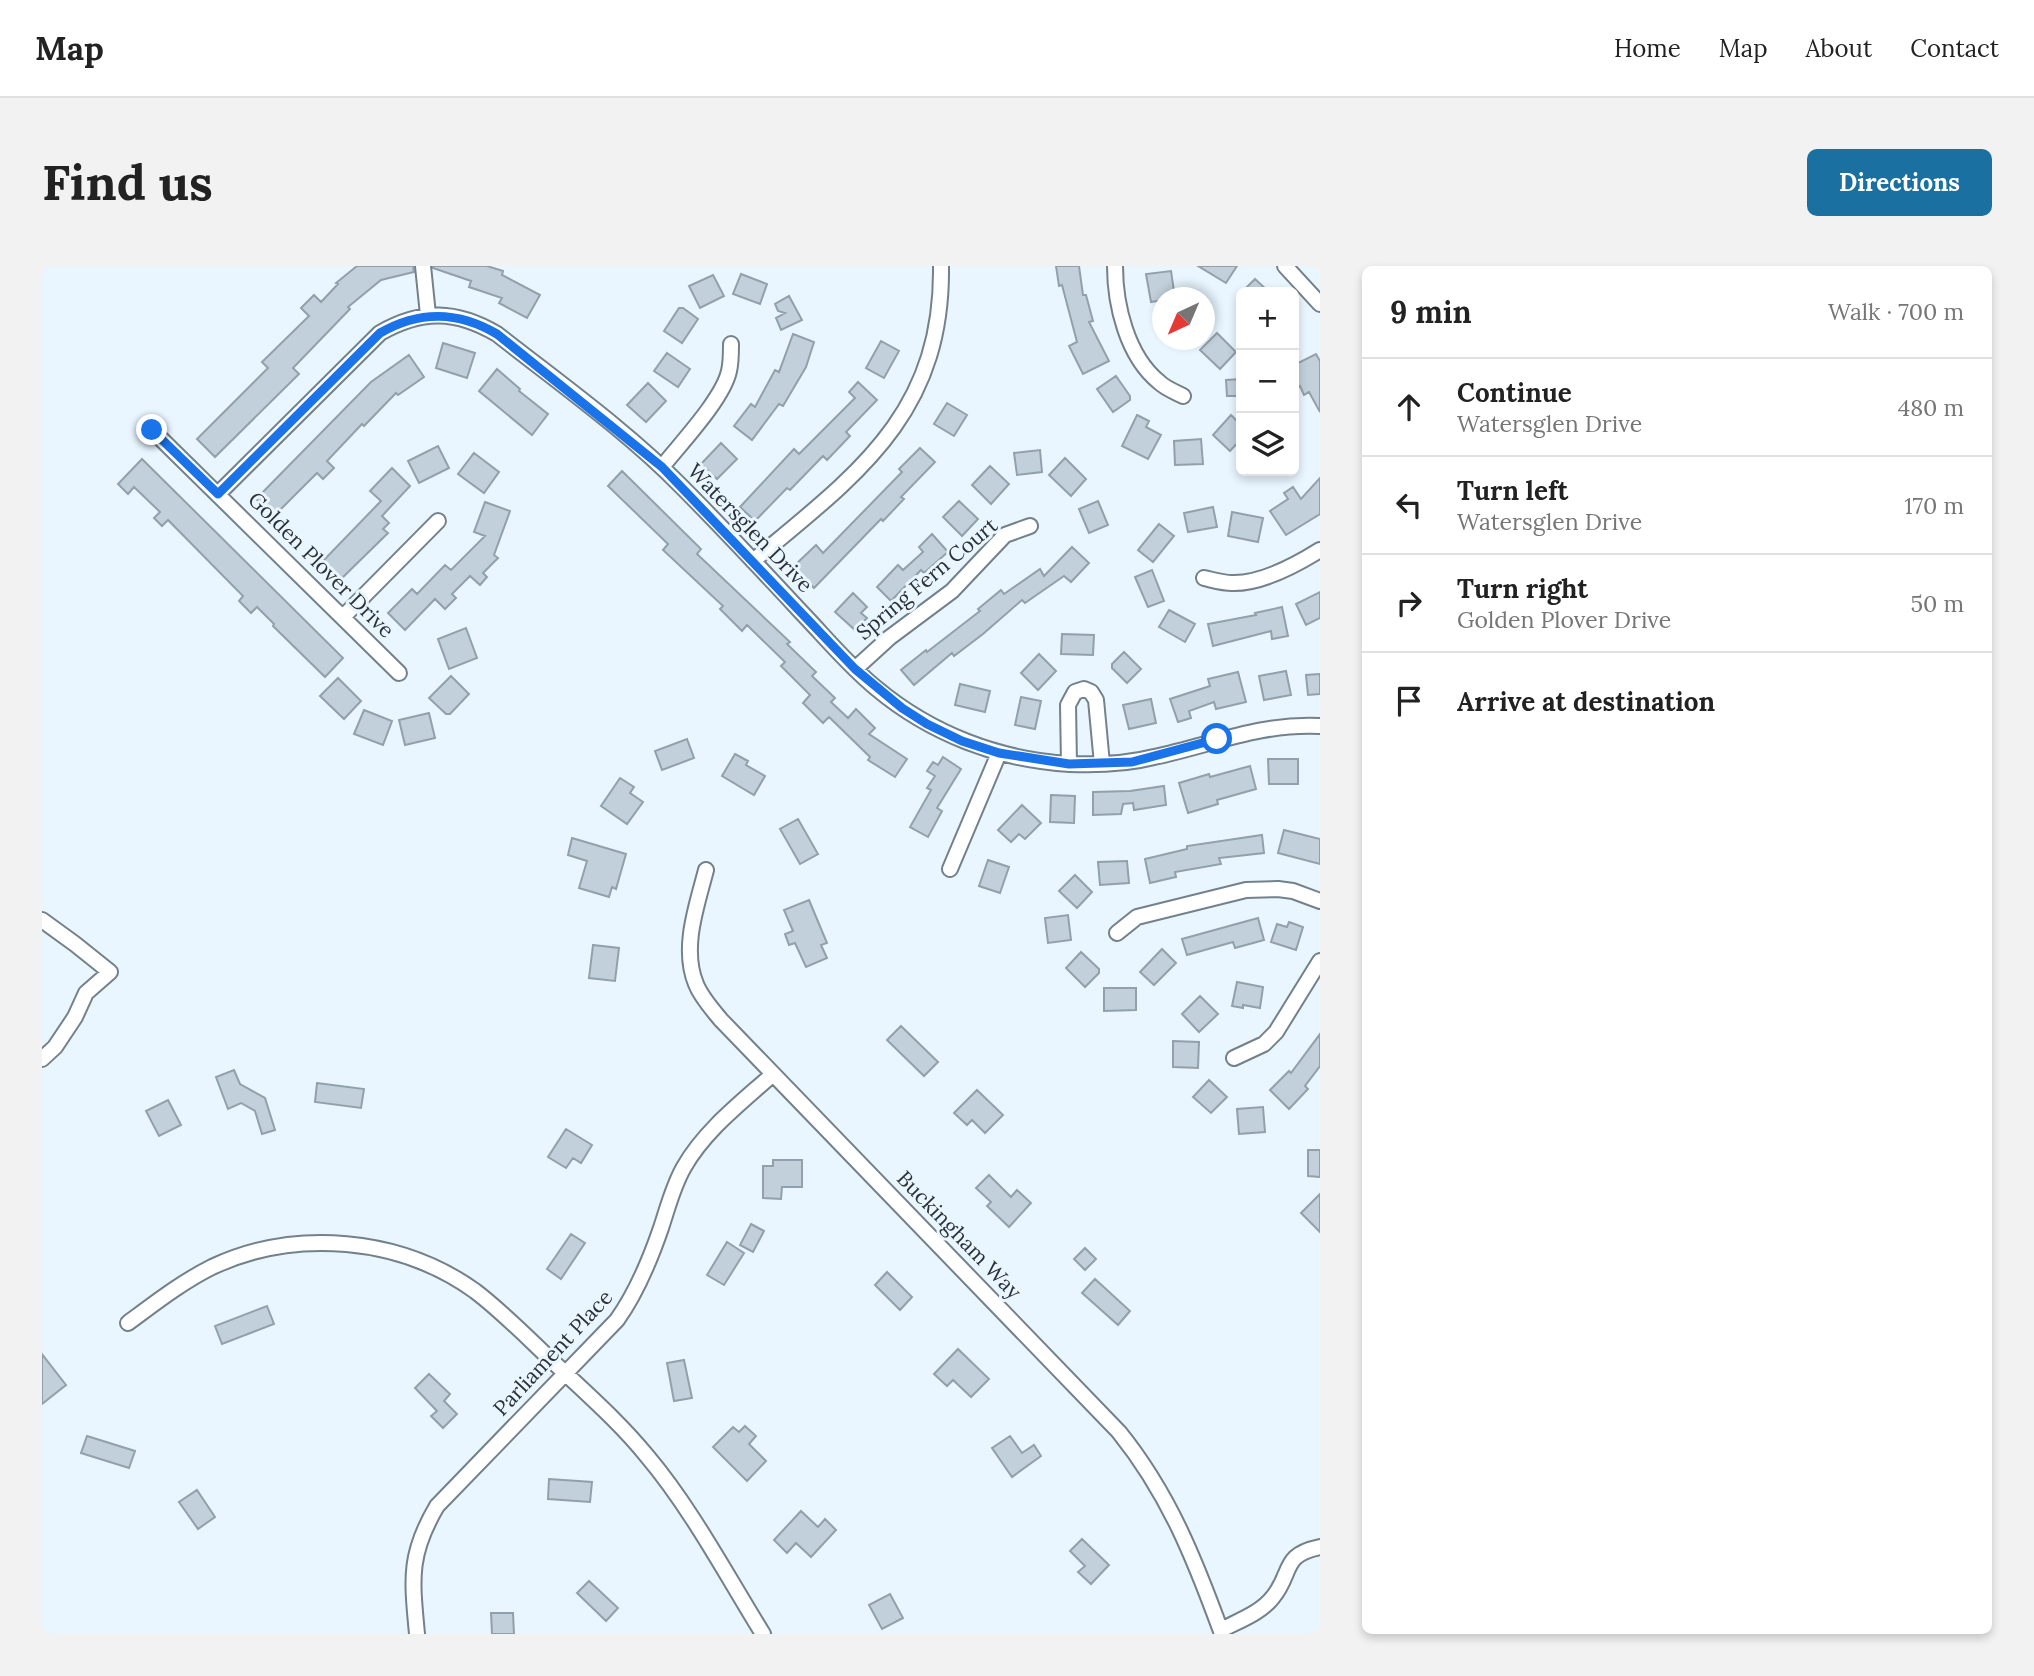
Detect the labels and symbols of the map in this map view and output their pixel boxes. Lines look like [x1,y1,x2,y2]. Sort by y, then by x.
north arrow [1152,287,1215,350]
route end [136,414,167,445]
street label: Watersglen Drive [682,457,819,598]
street label: Golden Plover Drive [243,486,400,643]
street label: Spring Fern Court [851,511,1003,646]
route start [1201,723,1232,754]
street label: Buckingham Way [891,1165,1027,1305]
street label: Parliament Place [487,1284,618,1421]

